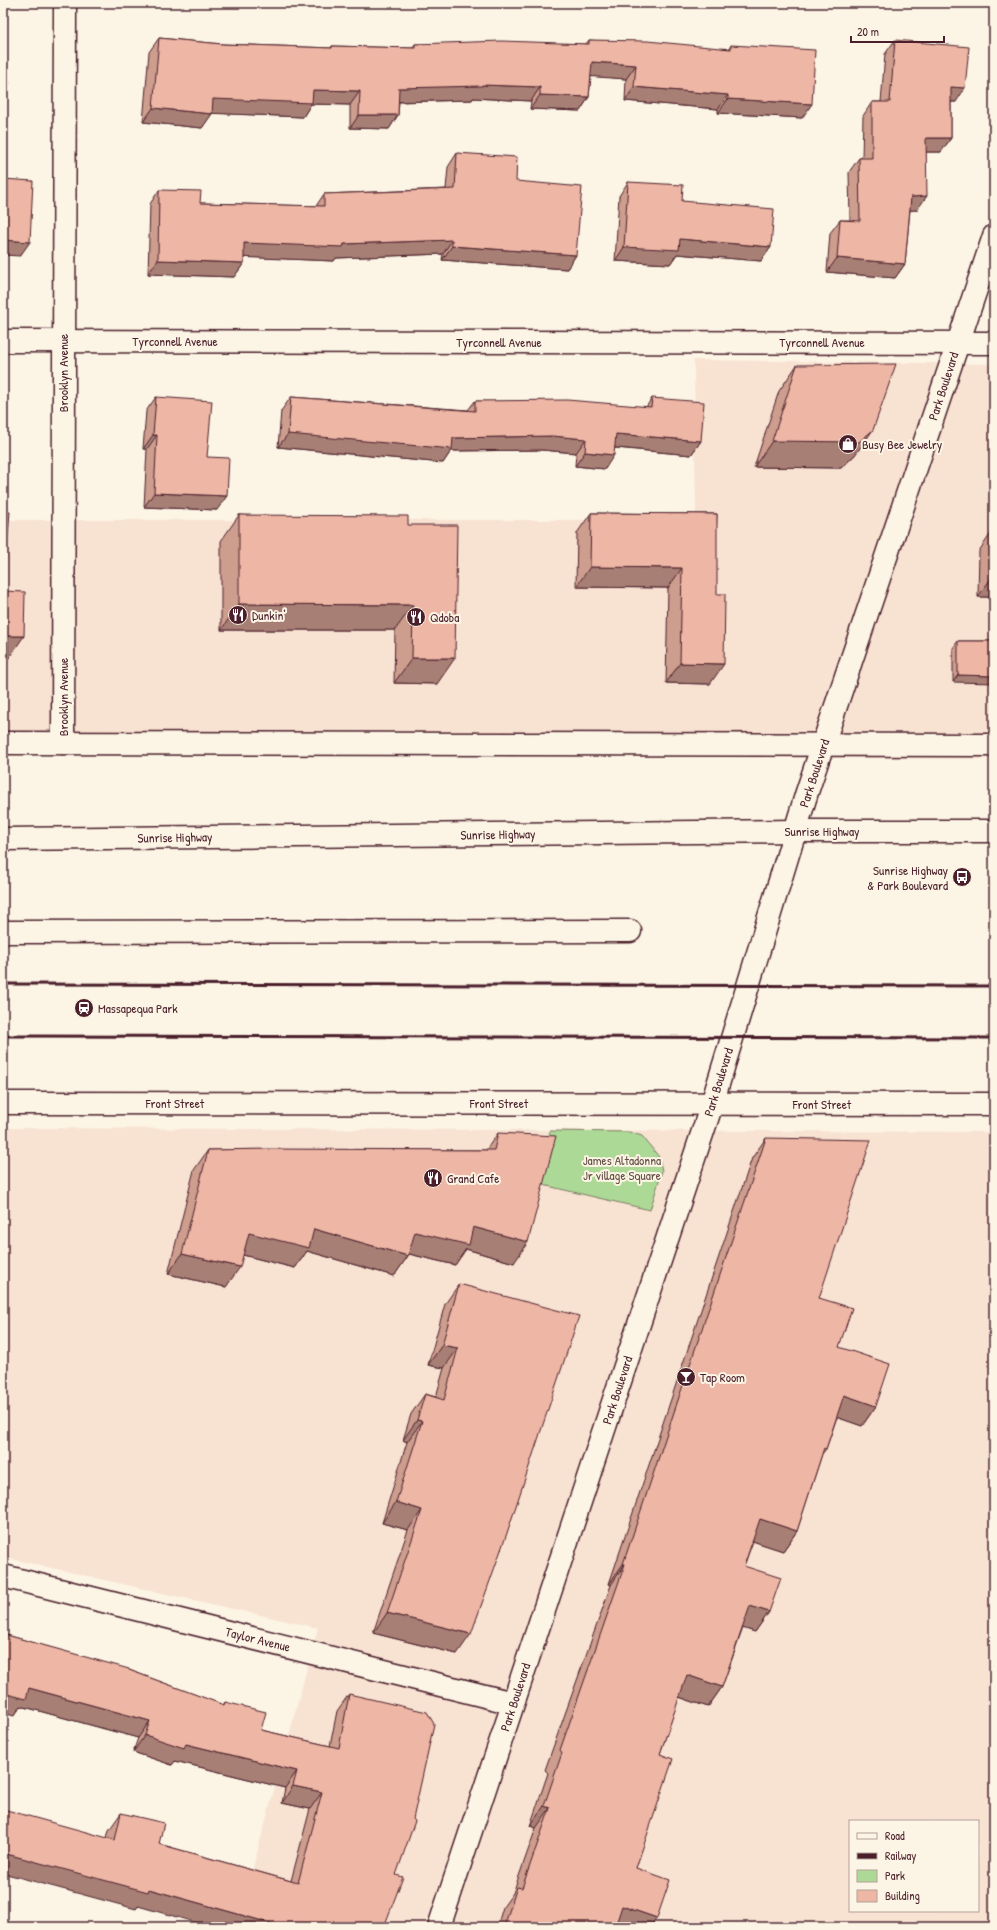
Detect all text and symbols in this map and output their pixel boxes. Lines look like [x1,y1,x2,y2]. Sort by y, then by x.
scale bar [851,18,944,44]
text: 20 m [857,23,879,40]
street label: Tyrconnell Avenue [132,332,218,350]
street label: Tyrconnell Avenue [456,333,542,351]
street label: Tyrconnell Avenue [779,333,865,351]
street label: Brooklyn Avenue [54,334,72,412]
street label: Park Boulevard [924,350,962,422]
shop icon: Busy Bee Jewelry [837,433,859,455]
place label: Busy Bee Jewelry [862,435,943,453]
restaurant icon: Dunkin' [227,604,249,626]
place label: Dunkin' [252,606,286,624]
restaurant icon: Qdoba [405,606,427,628]
place label: Qdoba [430,608,459,626]
street label: Brooklyn Avenue [54,658,72,736]
street label: Park Boulevard [795,737,833,809]
street label: Sunrise Highway [785,822,860,840]
street label: Sunrise Highway [460,824,536,844]
street label: Sunrise Highway [137,827,213,847]
place label: Sunrise Highway & Park Boulevard [867,861,949,894]
bus stop icon: Sunrise Highway & Park Boulevard [951,866,973,888]
station icon: Massapequa Park [73,997,95,1019]
place label: Massapequa Park [98,999,178,1017]
street label: Park Boulevard [699,1046,737,1118]
street label: Front Street [145,1094,205,1112]
street label: Front Street [469,1094,529,1112]
street label: Front Street [792,1095,852,1113]
park label: James Altadonna Jr village Square [583,1151,661,1184]
restaurant icon: Grand Cafe [422,1167,444,1189]
place label: Grand Cafe [447,1169,499,1187]
street label: Park Boulevard [598,1354,636,1426]
bar icon: Tap Room [675,1366,697,1388]
place label: Tap Room [700,1368,745,1386]
street label: Taylor Avenue [224,1622,292,1656]
street label: Park Boulevard [496,1661,534,1733]
legend [849,1820,979,1912]
text: Road [885,1827,905,1844]
text: Railway [885,1847,916,1864]
text: Park [885,1867,905,1884]
text: Building [885,1887,920,1904]

